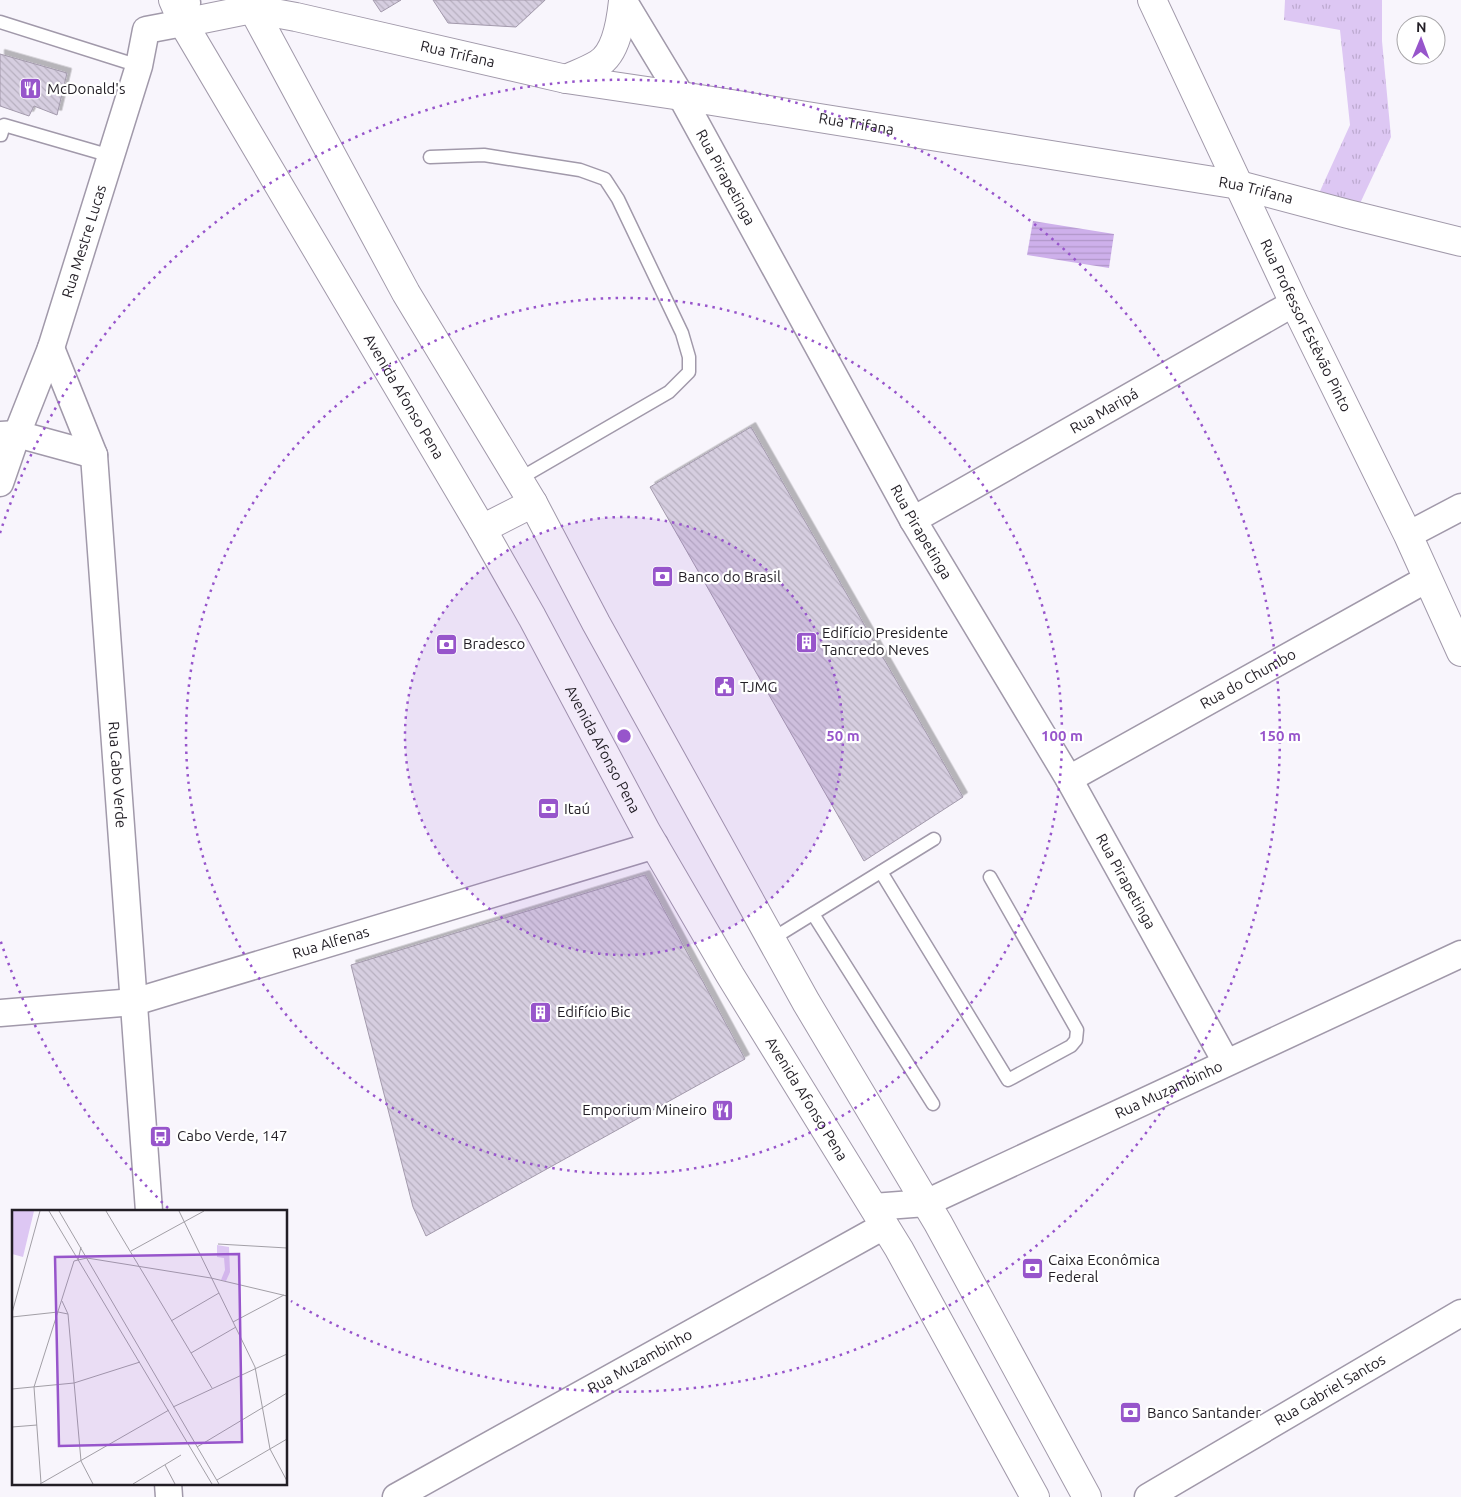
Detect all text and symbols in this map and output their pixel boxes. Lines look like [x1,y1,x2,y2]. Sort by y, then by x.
north arrow [1396,15,1446,65]
text: N [1416,19,1427,35]
street label: Rua Trifana [419,37,497,70]
restaurant icon: McDonald's [19,77,43,101]
place label: McDonald's [47,80,125,97]
street label: Rua Trifana [818,109,895,138]
street label: Rua Pirapetinga [693,126,759,228]
street label: Rua Trifana [1218,173,1295,207]
street label: Rua Mestre Lucas [58,183,109,300]
street label: Rua Professor Estêvão Pinto [1257,236,1355,414]
street label: Avenida Afonso Pena [361,331,448,462]
street label: Rua Maripá [1067,385,1141,437]
street label: Rua Pirapetinga [887,482,956,582]
bank icon: Banco do Brasil [650,565,674,589]
place label: Banco do Brasil [678,568,781,585]
place label: Edifício Presidente Tancredo Neves [822,624,948,658]
building icon: Edifício Presidente Tancredo Neves [794,630,818,654]
bank icon: Bradesco [435,632,459,656]
place label: Bradesco [463,635,525,652]
street label: Rua do Chumbo [1197,645,1299,712]
public building icon: TJMG [712,675,736,699]
place label: TJMG [740,678,778,695]
street label: Avenida Afonso Pena [562,682,644,816]
street label: Rua Cabo Verde [105,721,130,829]
centre of rings [615,727,633,745]
text: 50 m [826,727,860,744]
text: 100 m [1041,727,1083,744]
text: 150 m [1259,727,1301,744]
bank icon: Itaú [536,797,560,821]
place label: Itaú [564,800,590,817]
street label: Rua Pirapetinga [1093,830,1160,932]
street label: Rua Alfenas [290,923,371,962]
building icon: Edifício Bic [529,1000,553,1024]
place label: Edifício Bic [557,1003,631,1020]
street label: Avenida Afonso Pena [762,1034,851,1164]
street label: Rua Muzambinho [1112,1057,1225,1122]
restaurant icon: Emporium Mineiro [711,1098,735,1122]
place label: Emporium Mineiro [582,1101,707,1118]
bus stop icon: Cabo Verde, 147 [149,1124,173,1148]
place label: Cabo Verde, 147 [177,1127,287,1144]
inset map [12,1210,288,1484]
place label: Caixa Econômica Federal [1048,1251,1160,1285]
bank icon: Caixa Econômica Federal [1020,1257,1044,1281]
street label: Rua Muzambinho [585,1325,695,1397]
street label: Rua Gabriel Santos [1271,1350,1388,1429]
bank icon: Banco Santander [1119,1401,1143,1425]
place label: Banco Santander [1147,1404,1261,1421]

